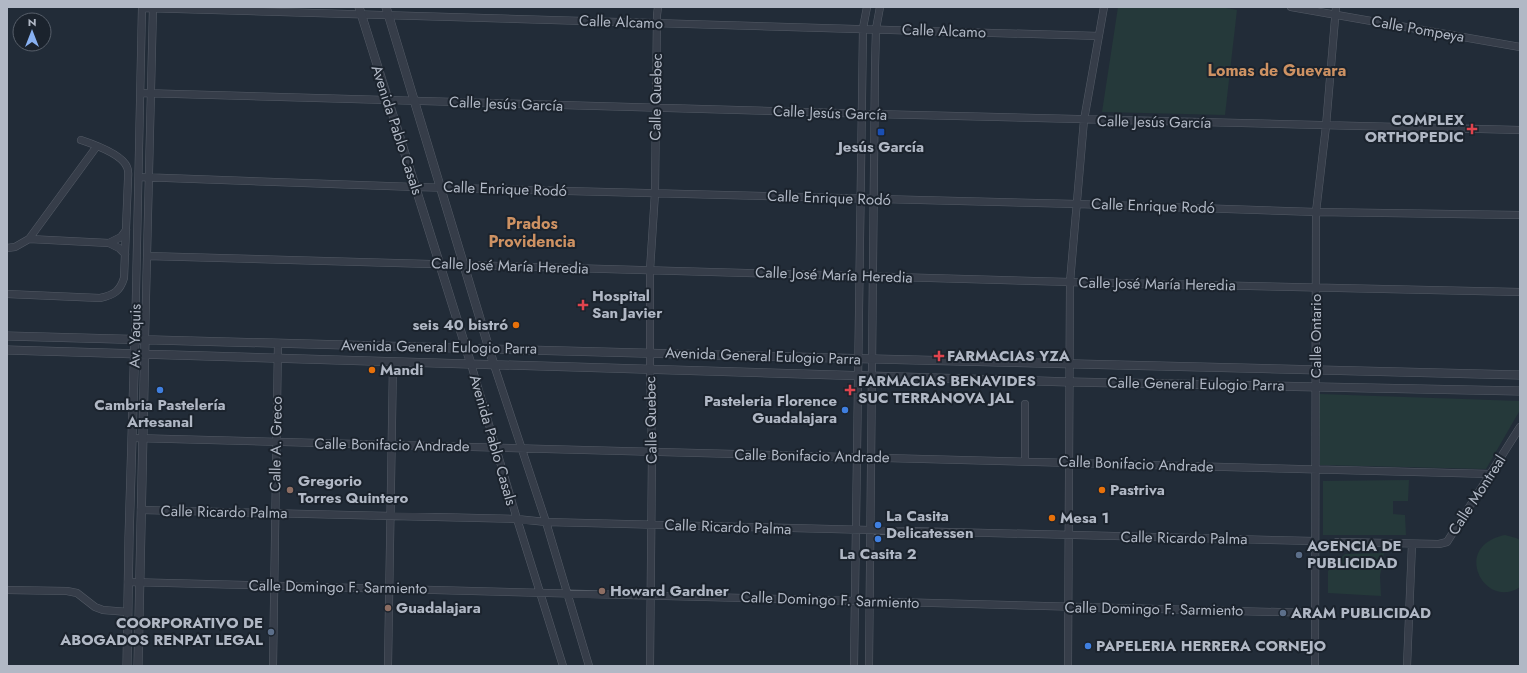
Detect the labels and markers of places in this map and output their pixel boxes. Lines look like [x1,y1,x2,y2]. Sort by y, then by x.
place label: COMPLEX ORTHOPEDIC [1365,109,1465,148]
marker: COMPLEX ORTHOPEDIC [1467,124,1477,134]
marker: Jesús García [876,127,886,137]
place label: Jesús García [835,136,924,158]
place label: Hospital San Javier [592,285,663,324]
marker: Hospital San Javier [577,299,589,311]
place label: seis 40 bistró [412,314,508,336]
marker: seis 40 bistró [511,320,521,330]
place label: FARMACIAS YZA [947,345,1071,367]
marker: FARMACIAS YZA [934,351,944,361]
place label: Mandi [380,359,423,381]
marker: Mandi [367,365,377,375]
place label: FARMACIAS BENAVIDES SUC TERRANOVA JAL [858,370,1036,409]
marker: Cambria Pastelería Artesanal [155,385,165,395]
marker: FARMACIAS BENAVIDES SUC TERRANOVA JAL [845,385,855,395]
place label: Pasteleria Florence Guadalajara [704,390,837,429]
place label: Cambria Pastelería Artesanal [94,394,226,433]
marker: Pasteleria Florence Guadalajara [840,405,850,415]
place label: Gregorio Torres Quintero [298,470,408,509]
place label: Pastriva [1110,479,1165,501]
marker: Gregorio Torres Quintero [285,485,295,495]
marker: Pastriva [1097,485,1107,495]
place label: La Casita Delicatessen [886,505,974,544]
place label: Mesa 1 [1060,507,1109,529]
marker: Mesa 1 [1047,513,1057,523]
marker: La Casita Delicatessen [873,520,883,530]
marker: La Casita 2 [873,534,883,544]
place label: AGENCIA DE PUBLICIDAD [1306,535,1402,574]
place label: La Casita 2 [839,543,917,565]
marker: AGENCIA DE PUBLICIDAD [1294,550,1304,560]
place label: Howard Gardner [610,580,730,602]
marker: Howard Gardner [597,586,607,596]
place label: Guadalajara [396,597,481,619]
place label: ARAM PUBLICIDAD [1290,602,1431,624]
marker: Guadalajara [383,603,393,613]
marker: ARAM PUBLICIDAD [1278,608,1288,618]
place label: COORPORATIVO DE ABOGADOS RENPAT LEGAL [59,612,263,651]
marker: COORPORATIVO DE ABOGADOS RENPAT LEGAL [266,627,276,637]
place label: PAPELERIA HERRERA CORNEJO [1096,635,1326,657]
marker: PAPELERIA HERRERA CORNEJO [1083,641,1093,651]

